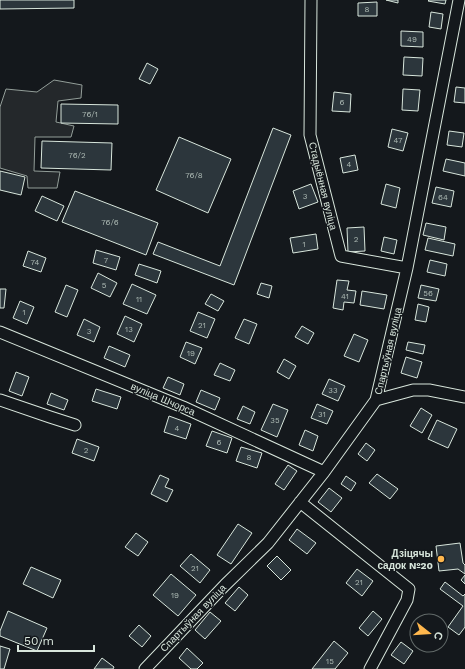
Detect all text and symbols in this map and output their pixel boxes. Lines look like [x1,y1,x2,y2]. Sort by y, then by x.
house number: 8 [365,5,370,14]
house number: 49 [407,35,417,44]
house number: 6 [340,98,345,107]
house number: 76/1 [82,110,98,119]
house number: 47 [394,136,403,145]
street label: Стадыённая вуліца [307,141,339,232]
house number: 76/2 [68,151,86,160]
house number: 4 [347,160,352,169]
house number: 76/8 [185,171,203,180]
house number: 3 [303,192,308,201]
house number: 64 [438,193,448,202]
house number: 76/6 [101,218,119,227]
house number: 2 [354,235,359,244]
house number: 1 [302,240,306,249]
house number: 7 [104,256,109,265]
house number: 74 [31,258,40,267]
house number: 5 [102,281,107,290]
house number: 56 [423,289,433,298]
house number: 41 [341,292,349,301]
house number: 11 [136,295,142,304]
street label: Спартыўная вуліца [373,306,404,396]
house number: 1 [22,308,26,317]
house number: 21 [198,321,206,330]
house number: 13 [125,325,133,334]
house number: 3 [87,327,92,336]
house number: 19 [187,349,195,358]
street label: вуліца Шчорса [129,381,197,418]
house number: 33 [328,386,338,395]
house number: 31 [318,410,326,419]
house number: 35 [270,416,280,425]
house number: 4 [175,424,180,433]
house number: 6 [217,438,222,447]
house number: 2 [84,446,89,455]
house number: 8 [247,453,252,462]
place label: Дзіцячы садок №20 [377,548,433,571]
marker: Дзіцячы садок №20 [436,554,446,564]
house number: 21 [191,564,199,573]
house number: 21 [355,578,363,587]
street label: Спартыўная вуліца [158,582,228,654]
house number: 19 [171,591,179,600]
north arrow [409,613,449,653]
scale bar [18,627,94,653]
text: С [431,630,445,642]
text: 50 m [24,634,54,648]
house number: 15 [326,657,334,666]

